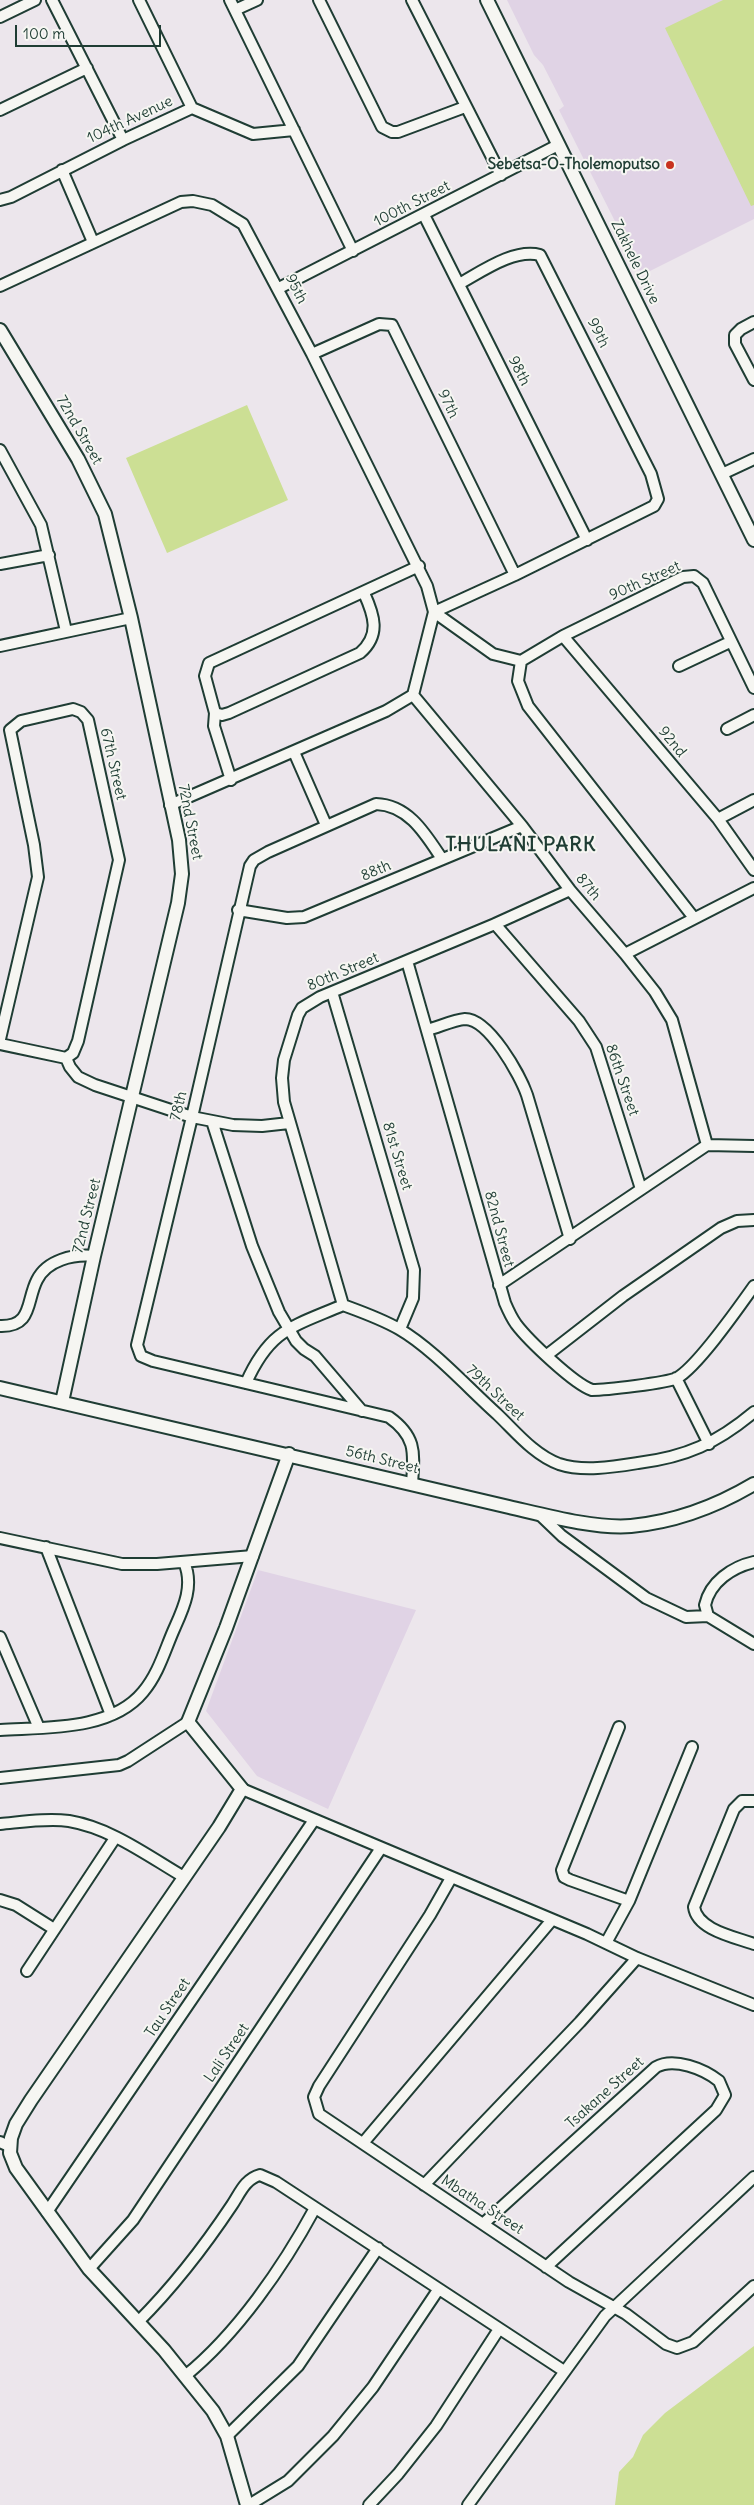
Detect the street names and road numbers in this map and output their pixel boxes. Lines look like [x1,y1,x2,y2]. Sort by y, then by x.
street label: 104th Avenue [84,92,176,148]
street label: 100th Street [371,177,453,231]
street label: Zakhele Drive [607,217,663,307]
street label: 95th [281,271,311,307]
street label: 99th [583,315,613,351]
street label: 98th [504,353,534,389]
street label: 97th [433,387,463,421]
street label: 72nd Street [52,392,106,468]
street label: 90th Street [607,557,683,605]
street label: 92nd [654,723,690,761]
street label: 67th Street [96,726,130,802]
street label: 72nd Street [174,783,206,861]
street label: 88th [358,857,394,885]
street label: 87th [572,870,604,904]
street label: 80th Street [305,949,381,995]
street label: 86th Street [601,1042,643,1118]
street label: 78th [167,1090,191,1122]
street label: 81st Street [378,1120,416,1192]
street label: 72nd Street [69,1177,105,1255]
street label: 82nd Street [480,1189,518,1269]
street label: 79th Street [462,1361,528,1425]
street label: 56th Street [344,1442,420,1478]
street label: Tau Street [142,1975,194,2041]
street label: Lali Street [201,2020,253,2086]
street label: Tsakane Street [562,2053,648,2133]
street label: Mbatha Street [437,2172,527,2238]

